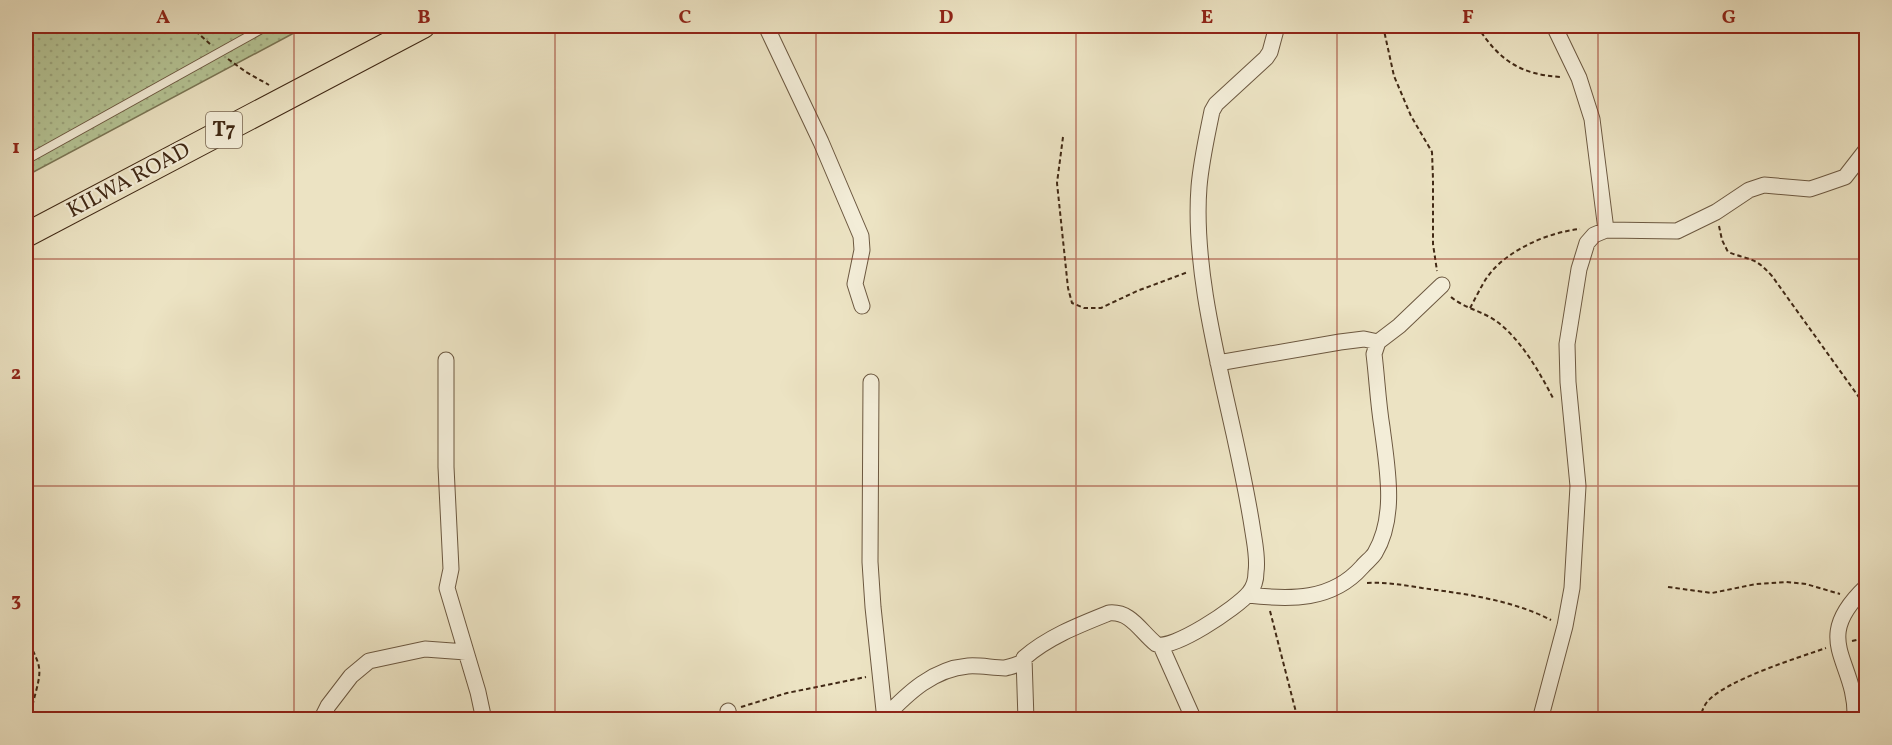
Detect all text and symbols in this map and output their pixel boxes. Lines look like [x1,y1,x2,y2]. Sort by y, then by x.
text: A [156,4,170,32]
text: B [417,4,431,32]
text: C [679,4,692,32]
text: D [939,4,953,32]
text: E [1201,4,1213,32]
text: F [1462,4,1474,32]
text: G [1722,4,1736,32]
road number: T7 [206,112,242,148]
text: 1 [12,134,20,162]
street label: KILWA ROAD [62,135,196,227]
text: 2 [11,360,21,388]
text: 3 [11,587,21,615]

